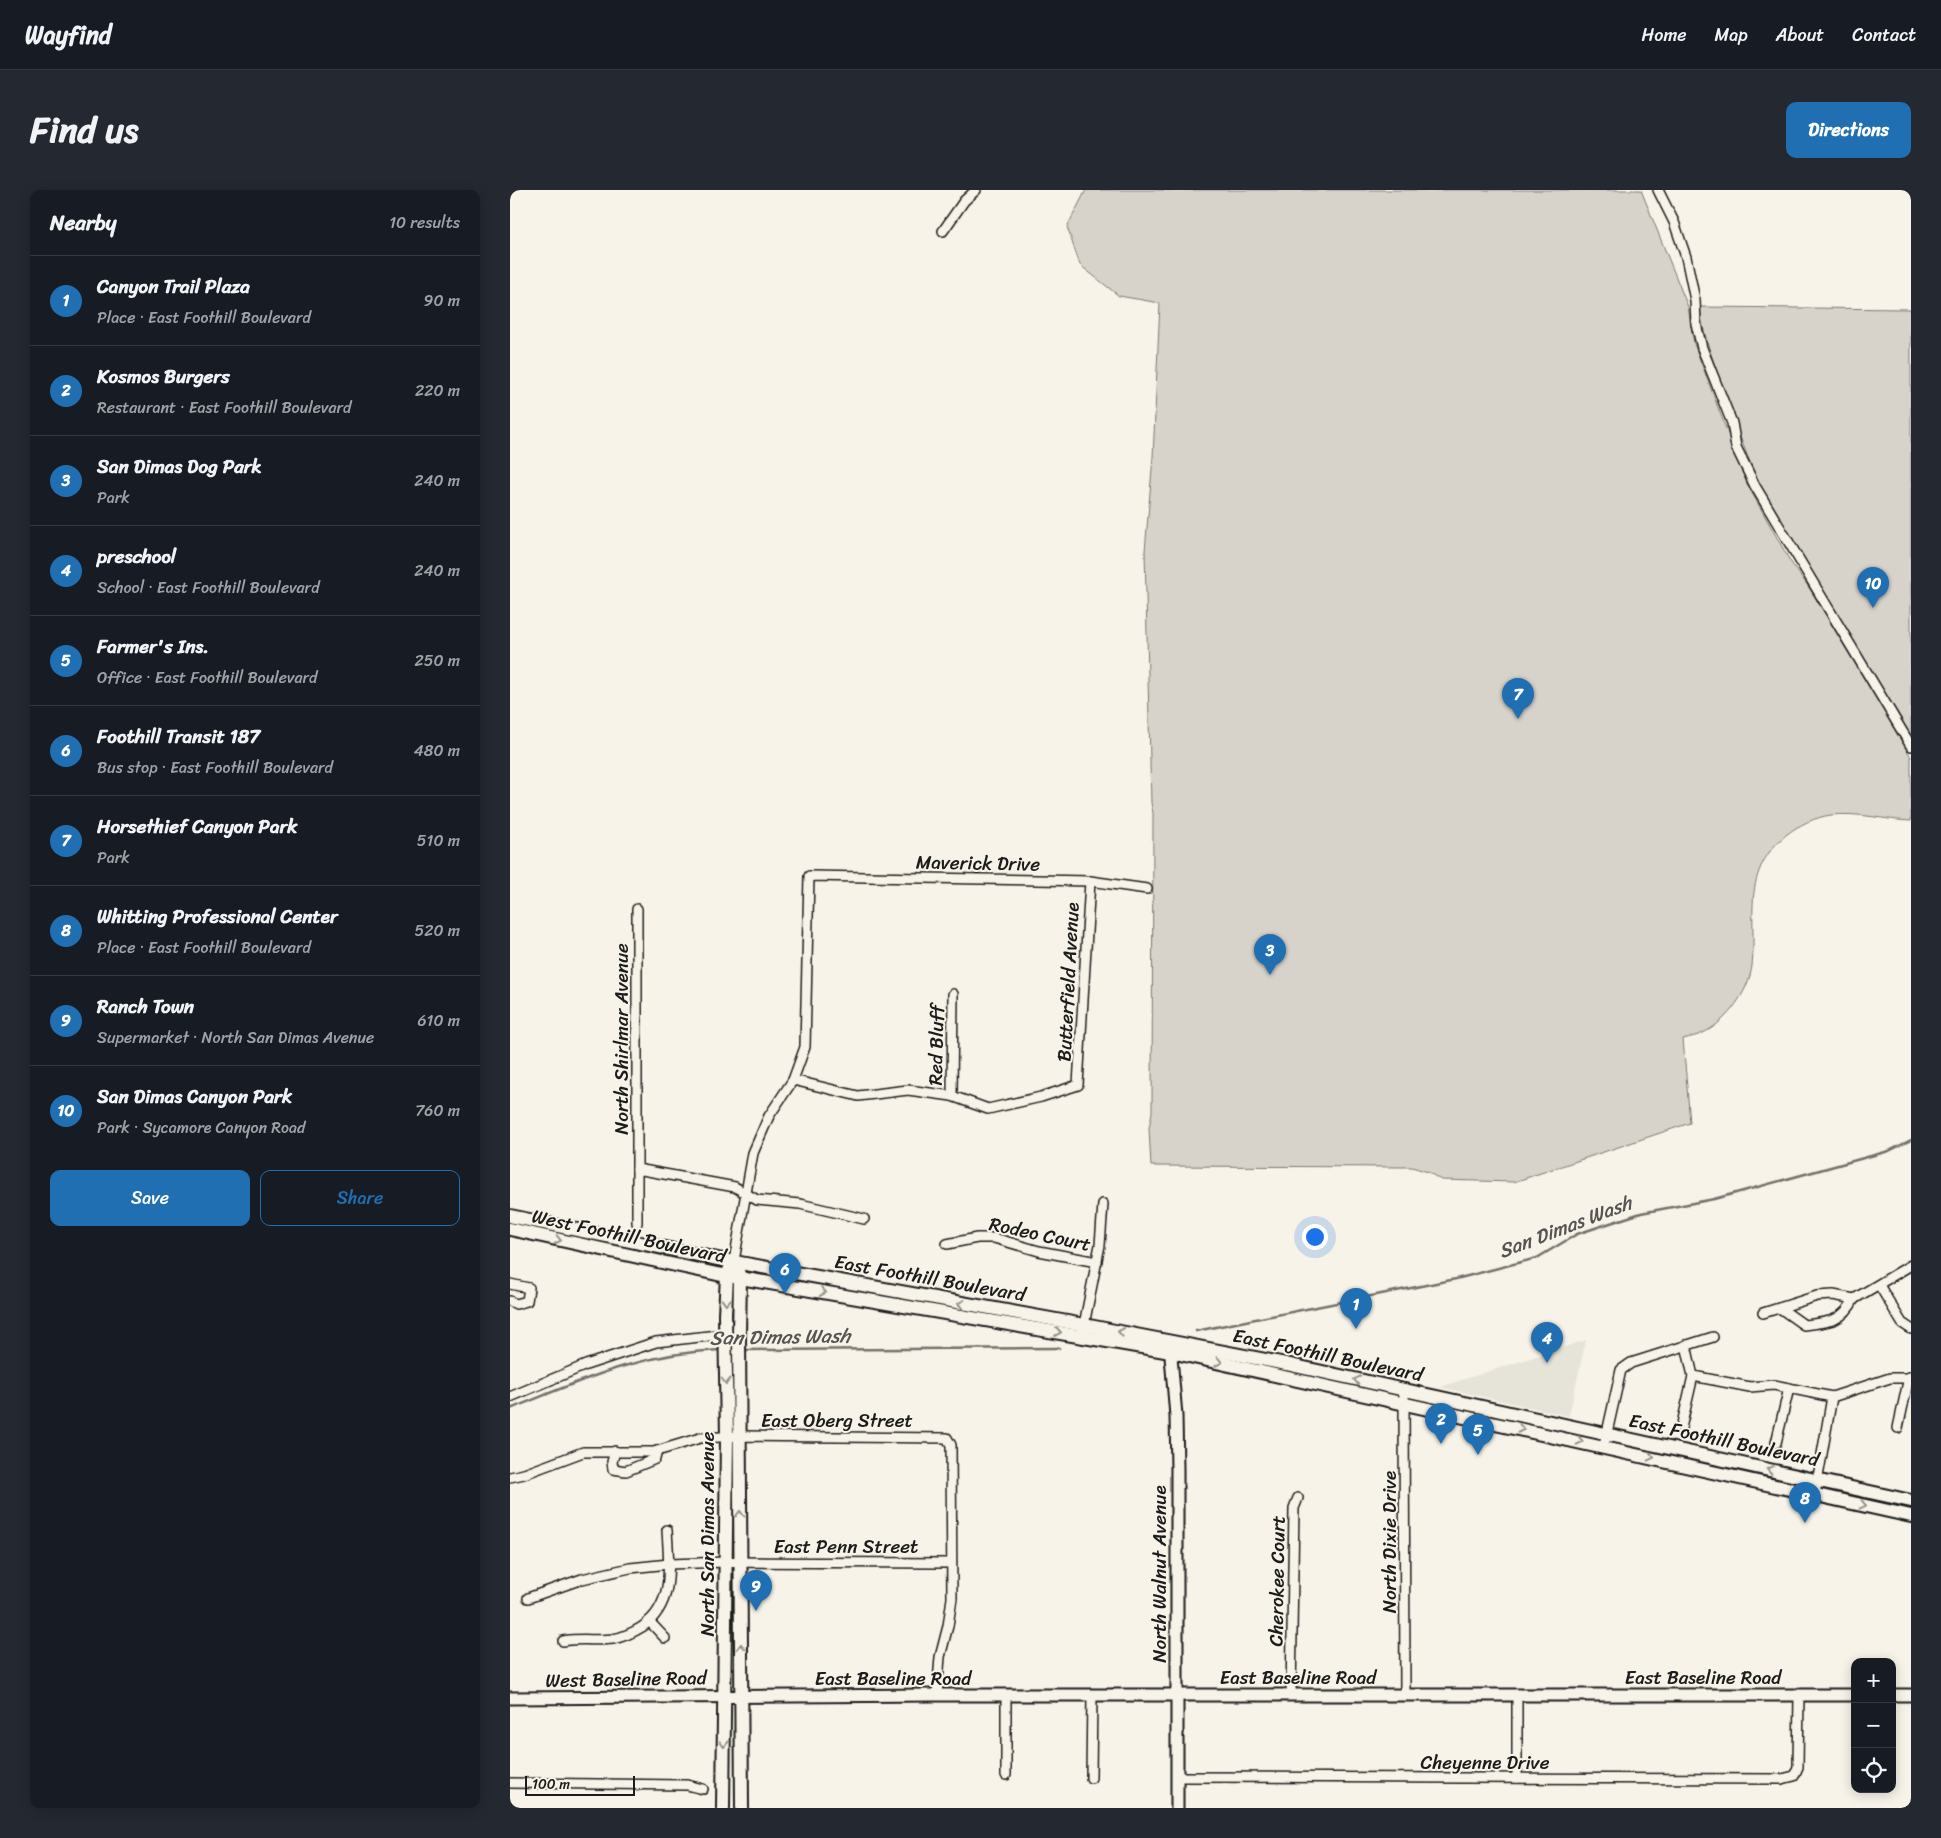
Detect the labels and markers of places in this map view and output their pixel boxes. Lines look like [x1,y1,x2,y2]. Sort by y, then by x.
pin: 10 [1857,567,1889,608]
pin: 7 [1502,678,1534,719]
pin: 3 [1254,934,1286,975]
pin: 6 [769,1253,801,1294]
pin: 1 [1340,1288,1372,1329]
pin: 4 [1531,1322,1563,1363]
pin: 2 [1425,1403,1457,1444]
pin: 5 [1462,1414,1494,1455]
pin: 8 [1789,1482,1821,1523]
pin: 9 [740,1570,772,1611]

